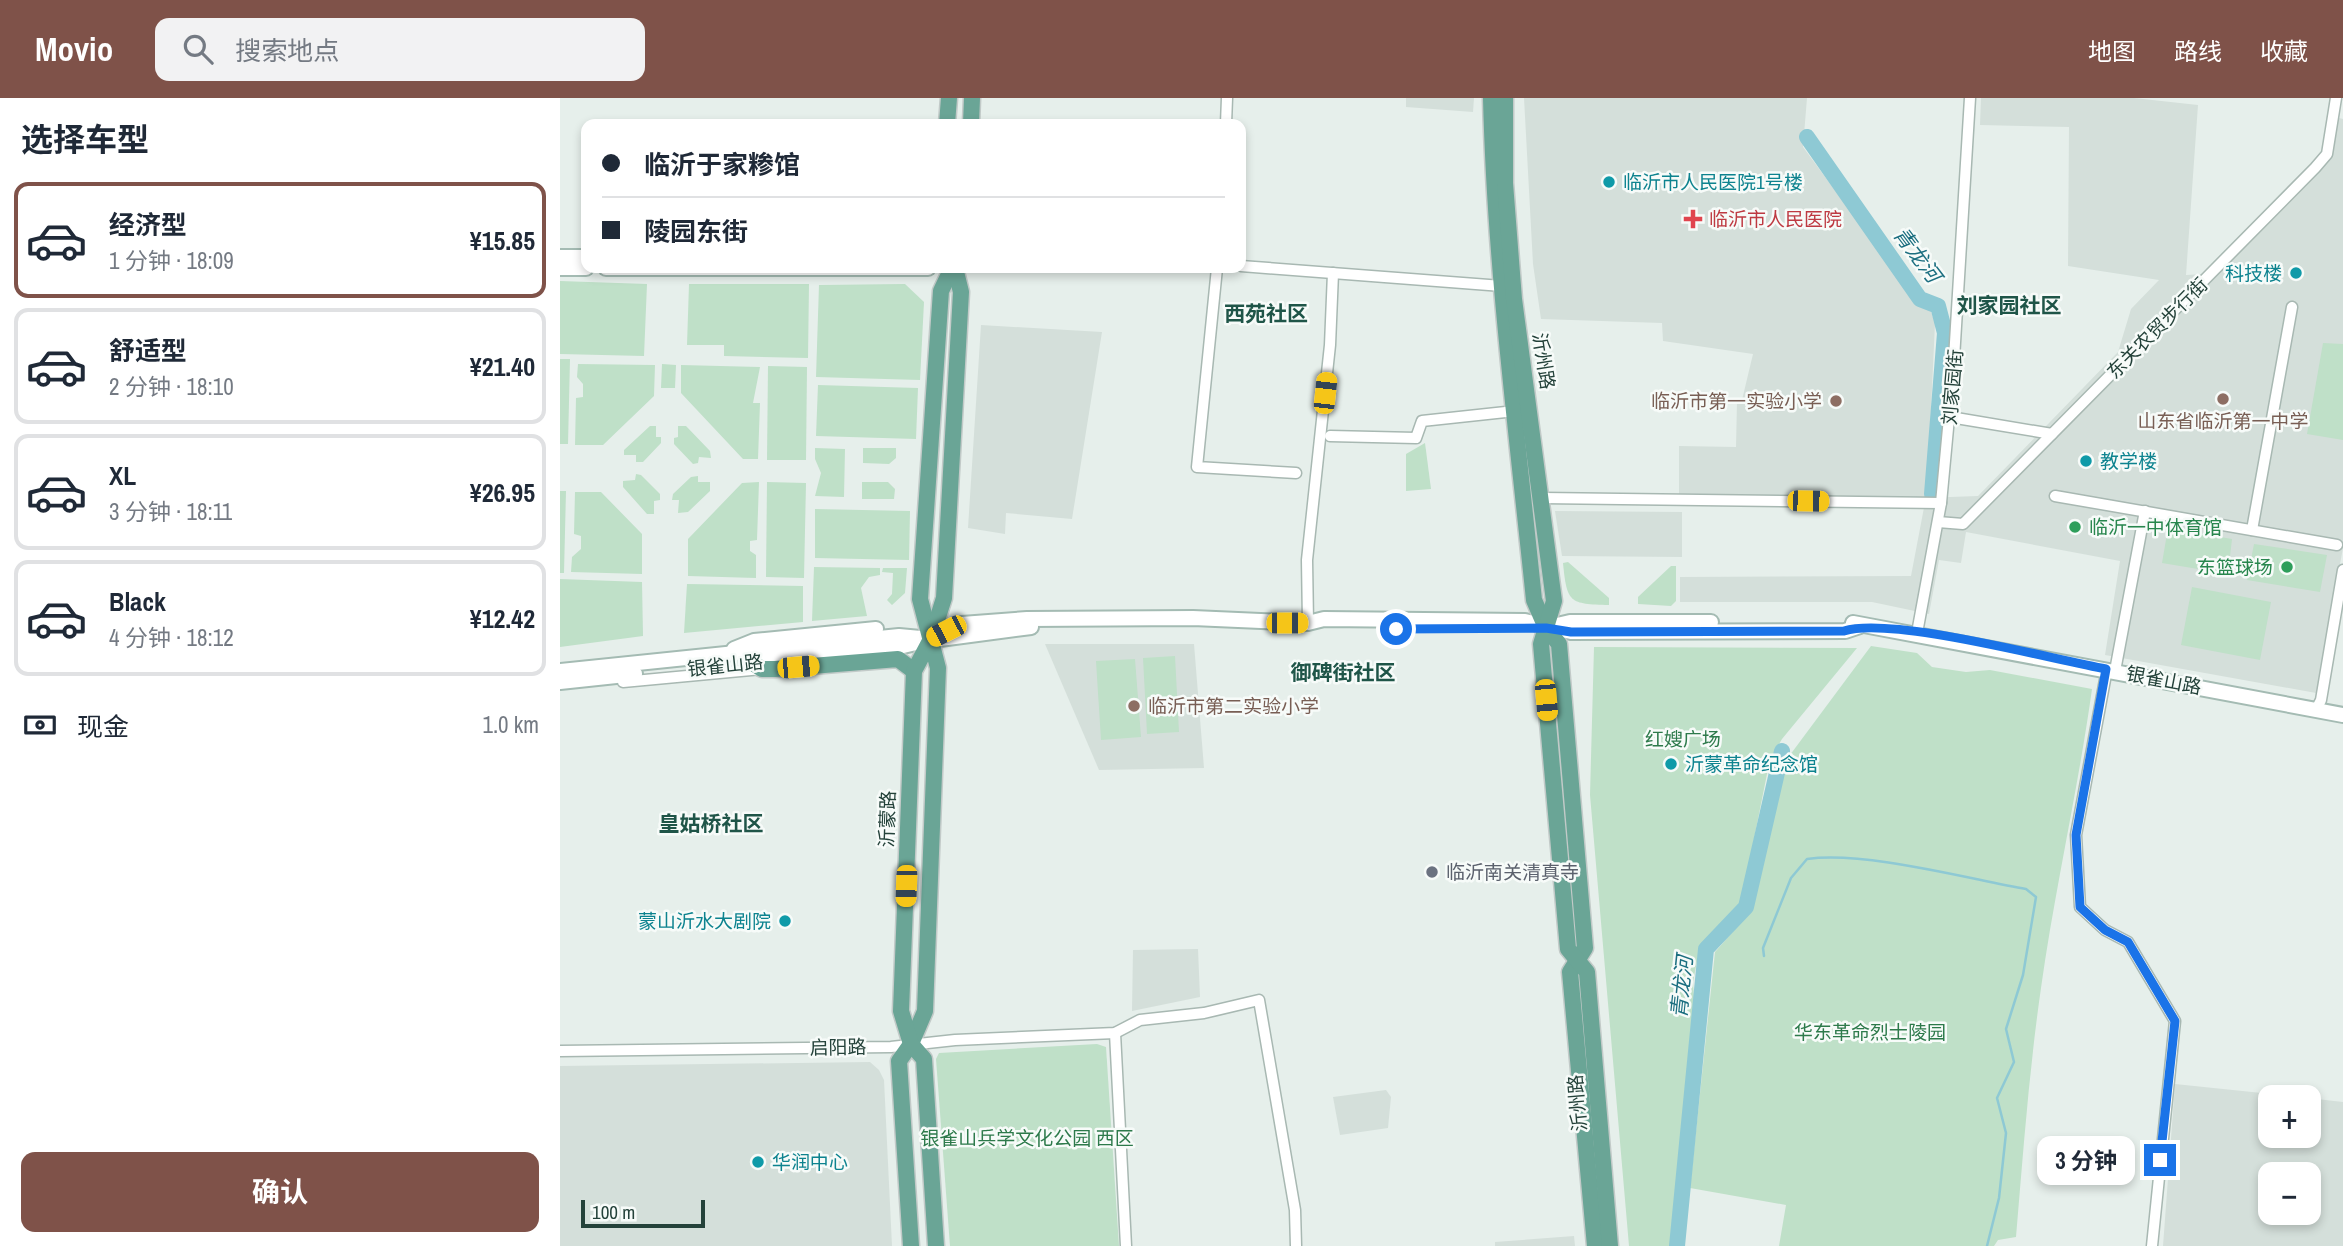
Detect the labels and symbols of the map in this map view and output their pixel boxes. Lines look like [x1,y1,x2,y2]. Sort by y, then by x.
place label: 临沂市人民医院1号楼 [1623,169,1803,195]
marker: 临沂市人民医院1号楼 [1601,174,1617,190]
place label: 临沂市人民医院 [1709,206,1842,232]
marker: 临沂市人民医院 [1683,209,1703,229]
water label: 青龙河 [1887,221,1950,292]
place label: 科技楼 [2225,260,2282,286]
marker: 科技楼 [2288,265,2304,281]
street label: 东关农贸步行街 [2101,272,2213,384]
district label: 刘家园社区 [1957,291,2062,320]
district label: 西苑社区 [1224,299,1308,328]
street label: 沂州路 [1527,331,1561,391]
street label: 刘家园街 [1936,348,1968,426]
car [1313,371,1338,415]
place label: 临沂市第一实验小学 [1651,388,1822,414]
marker: 山东省临沂第一中学 [2215,391,2231,407]
marker: 临沂市第一实验小学 [1828,393,1844,409]
place label: 山东省临沂第一中学 [2137,408,2309,434]
place label: 教学楼 [2100,448,2157,474]
marker: 教学楼 [2078,453,2094,469]
car [1787,490,1830,512]
place label: 临沂一中体育馆 [2089,514,2222,540]
marker: 临沂一中体育馆 [2067,519,2083,535]
place label: 东篮球场 [2197,554,2273,580]
marker: 东篮球场 [2279,559,2295,575]
car [923,612,970,650]
car [1267,613,1309,634]
route start [1380,613,1412,645]
street label: 银雀山路 [686,648,764,682]
car [777,655,820,679]
district label: 御碑街社区 [1291,658,1396,687]
street label: 银雀山路 [2124,660,2204,700]
car [1534,678,1559,722]
place label: 临沂市第二实验小学 [1148,693,1319,719]
marker: 临沂市第二实验小学 [1126,698,1142,714]
park label: 红嫂广场 [1645,726,1721,752]
place label: 沂蒙革命纪念馆 [1685,751,1818,777]
marker: 沂蒙革命纪念馆 [1663,756,1679,772]
street label: 沂蒙路 [873,790,901,848]
district label: 皇姑桥社区 [659,809,764,838]
place label: 临沂南关清真寺 [1446,859,1579,885]
marker: 临沂南关清真寺 [1424,864,1440,880]
car [895,865,918,907]
place label: 蒙山沂水大剧院 [638,908,771,934]
marker: 蒙山沂水大剧院 [777,913,793,929]
water label: 青龙河 [1664,950,1700,1020]
park label: 华东革命烈士陵园 [1794,1019,1946,1045]
street label: 启阳路 [809,1034,867,1060]
street label: 沂州路 [1562,1073,1592,1133]
park label: 银雀山兵学文化公园 西区 [920,1125,1134,1151]
callout: 3 分钟 [2038,1136,2136,1184]
route end [2144,1144,2176,1176]
place label: 华润中心 [772,1149,848,1175]
marker: 华润中心 [750,1154,766,1170]
scale bar [581,1197,705,1229]

